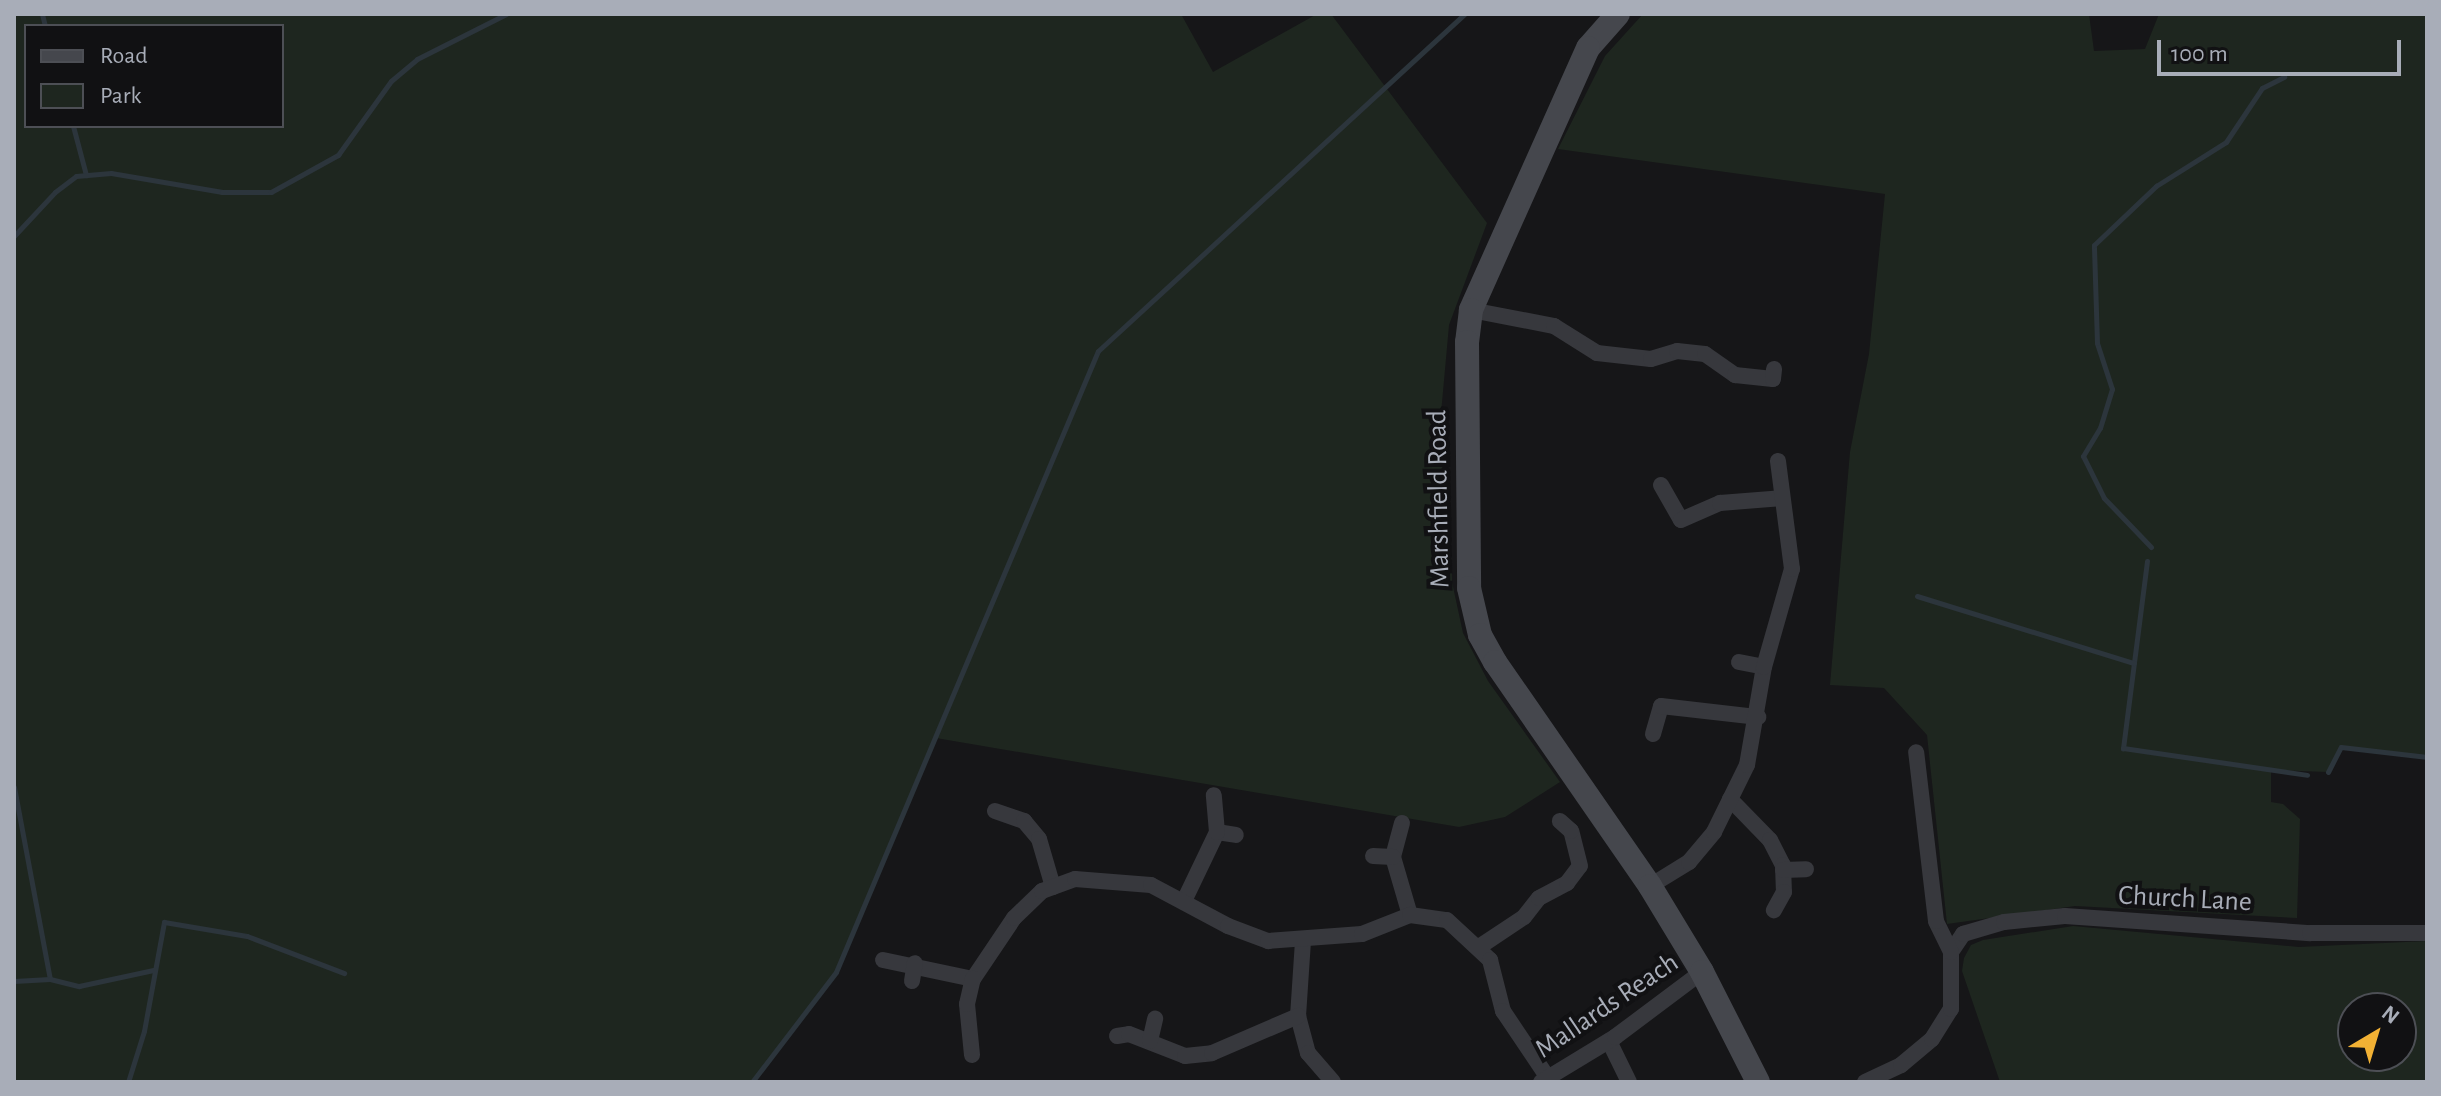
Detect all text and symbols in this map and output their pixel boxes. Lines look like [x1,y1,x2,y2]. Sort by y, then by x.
legend [24,24,284,128]
scale bar [2161,24,2405,74]
text: 100 m [2171,42,2228,66]
text: Road [100,44,148,68]
text: Park [100,84,141,108]
street label: Marshfield Road [1421,410,1457,588]
street label: Church Lane [2117,879,2253,919]
street label: Mallards Reach [1529,946,1685,1066]
north arrow [2337,992,2417,1072]
text: N [2378,1001,2403,1028]

